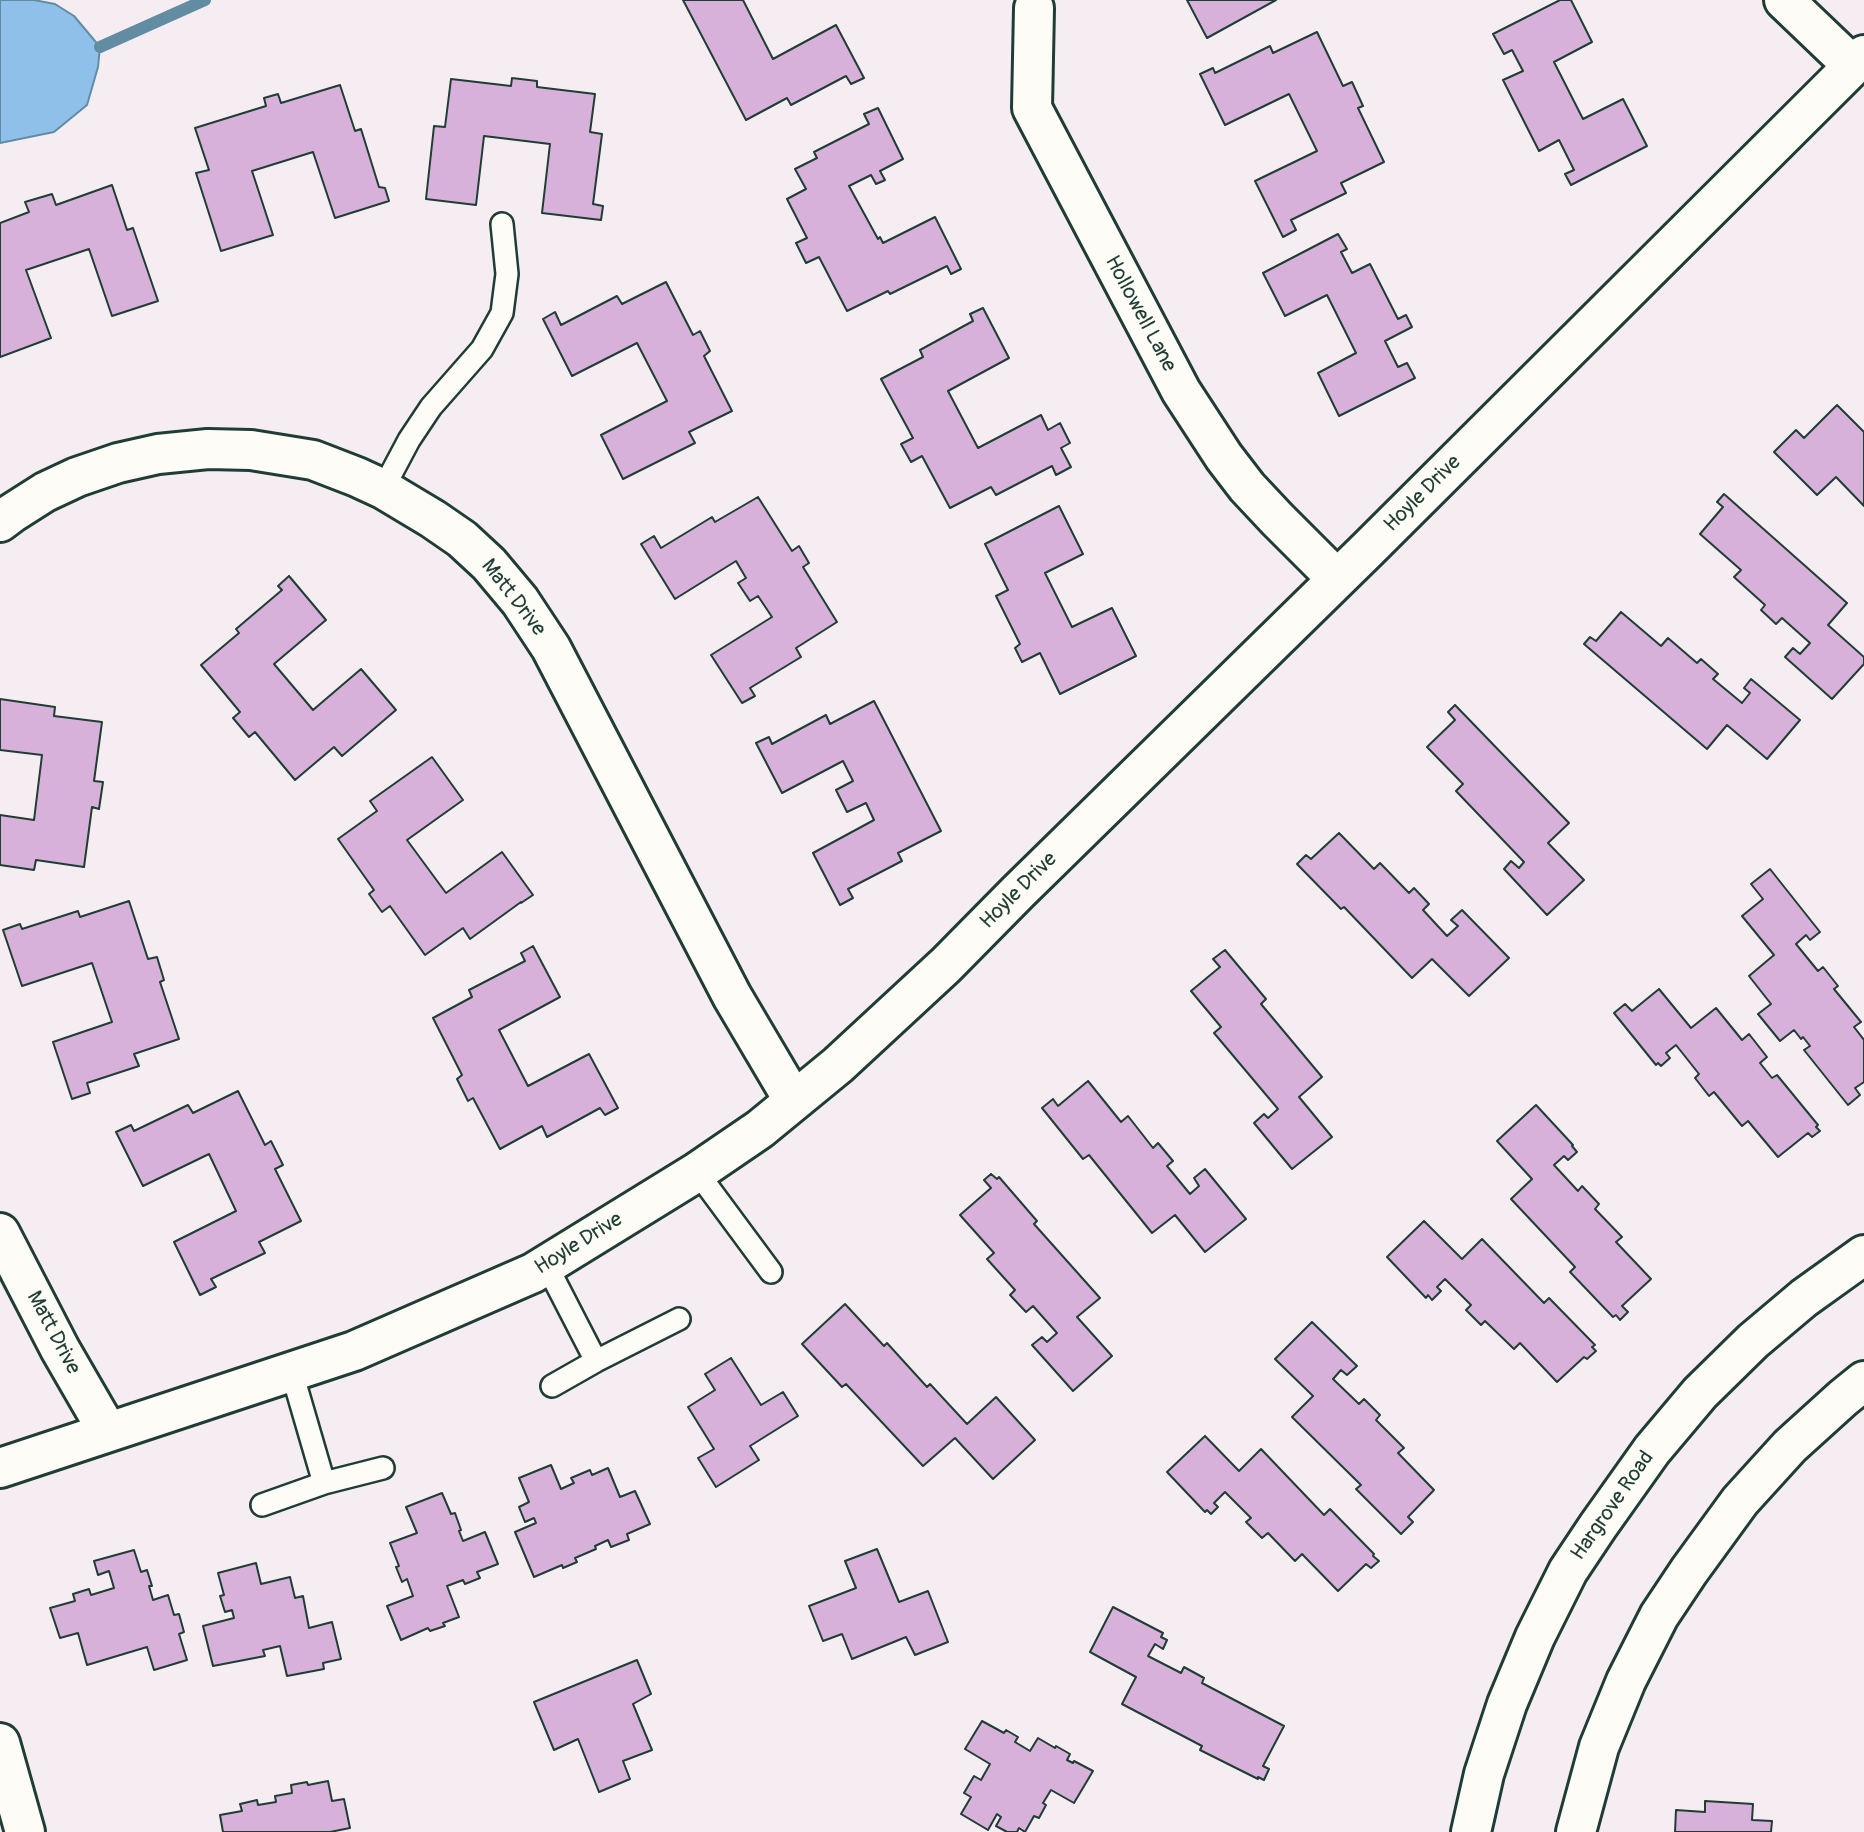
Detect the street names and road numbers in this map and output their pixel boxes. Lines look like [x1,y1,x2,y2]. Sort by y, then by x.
street label: Hollowell Lane [1099,252,1181,376]
street label: Hoyle Drive [1379,450,1467,538]
street label: Matt Drive [475,555,551,641]
street label: Hoyle Drive [975,847,1063,935]
street label: Hoyle Drive [531,1207,627,1281]
street label: Matt Drive [21,1287,85,1379]
street label: Hargrove Road [1566,1447,1660,1565]

